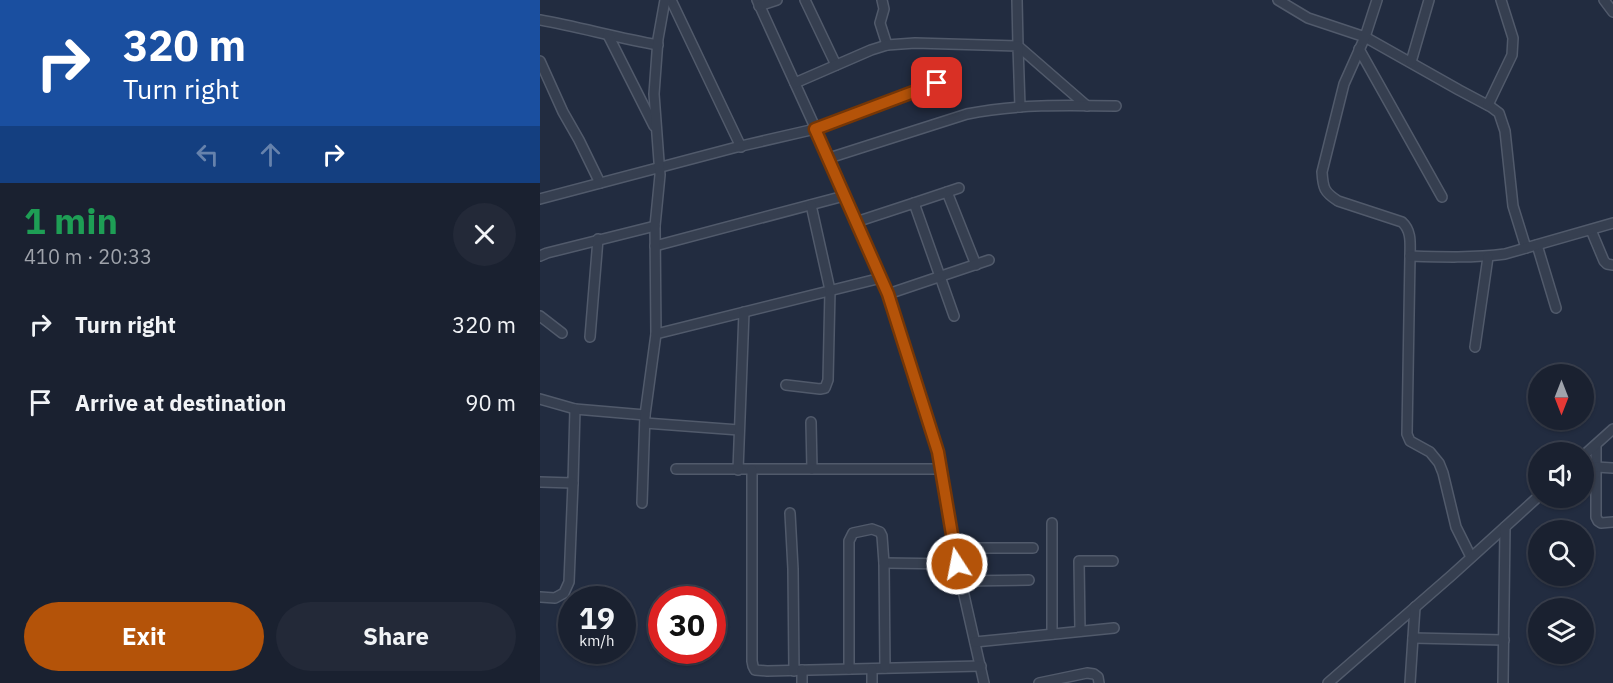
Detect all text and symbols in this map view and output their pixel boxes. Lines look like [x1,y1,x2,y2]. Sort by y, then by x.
text: 320 m [123,18,246,73]
icon: right [24,24,102,102]
pin [911,57,962,108]
icon: arrive [920,66,953,99]
text: Turn right [123,71,240,106]
icon: left [191,138,224,171]
icon: ahead [254,138,287,171]
icon: right [317,138,350,171]
text: 1 min [24,197,118,244]
button: close [453,203,516,266]
text: 410 m · 20:33 [24,243,152,270]
icon: right [24,308,57,341]
text: Turn right [75,310,176,339]
text: 320 m [452,310,516,339]
north arrow [1528,364,1594,430]
map controls [1528,364,1594,664]
icon: arrive [24,386,57,419]
text: Arrive at destination [75,388,286,417]
text: 90 m [465,388,516,417]
button: sound [1528,442,1594,508]
button: search [1528,520,1594,586]
position arrow [925,532,989,596]
speed limit sign: 30 [648,586,726,664]
text: 19 [579,598,615,637]
button: layers [1528,598,1594,664]
button: Exit [24,602,264,671]
button: Share [276,602,516,671]
text: km/h [579,631,615,650]

